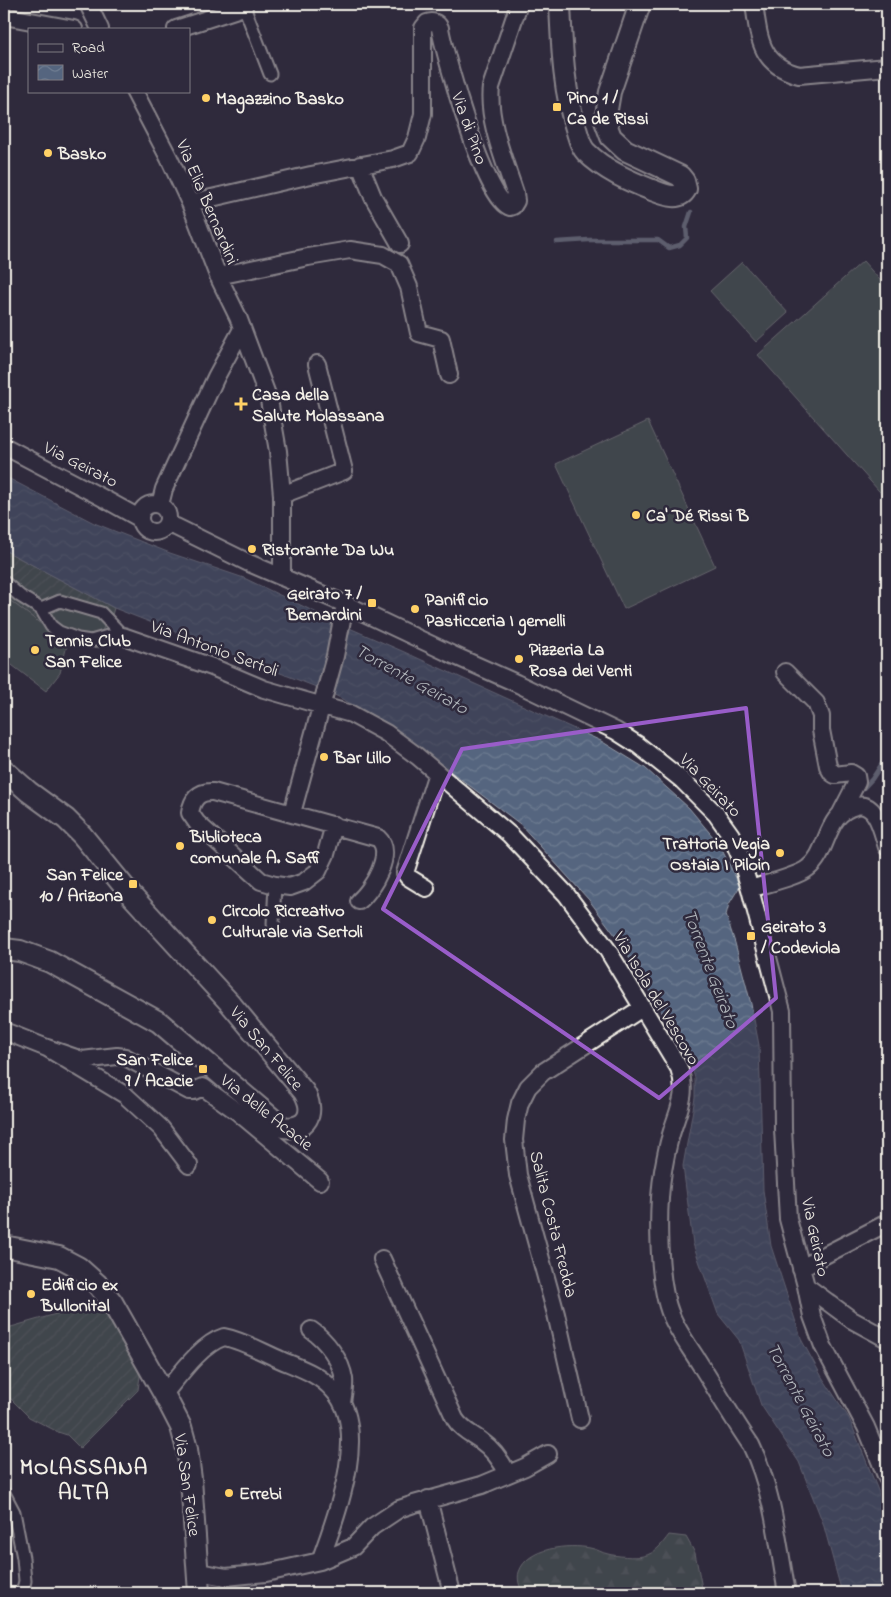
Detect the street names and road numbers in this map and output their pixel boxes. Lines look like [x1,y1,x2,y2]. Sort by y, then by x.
street label: Via di Pino [443,88,493,169]
street label: Via Elia Bernardini [168,135,244,269]
street label: Via Geirato [38,436,122,496]
street label: Via Antonio Sertoli [146,614,282,685]
street label: Via Geirato [672,748,747,824]
street label: Via Isola del Vescovo [605,927,705,1071]
street label: Via San Felice [222,1001,309,1098]
street label: Via delle Acacie [213,1068,319,1159]
street label: Salita Costa Fredda [521,1148,583,1301]
street label: Via Geirato [793,1195,835,1279]
street label: Via San Felice [166,1431,206,1539]

